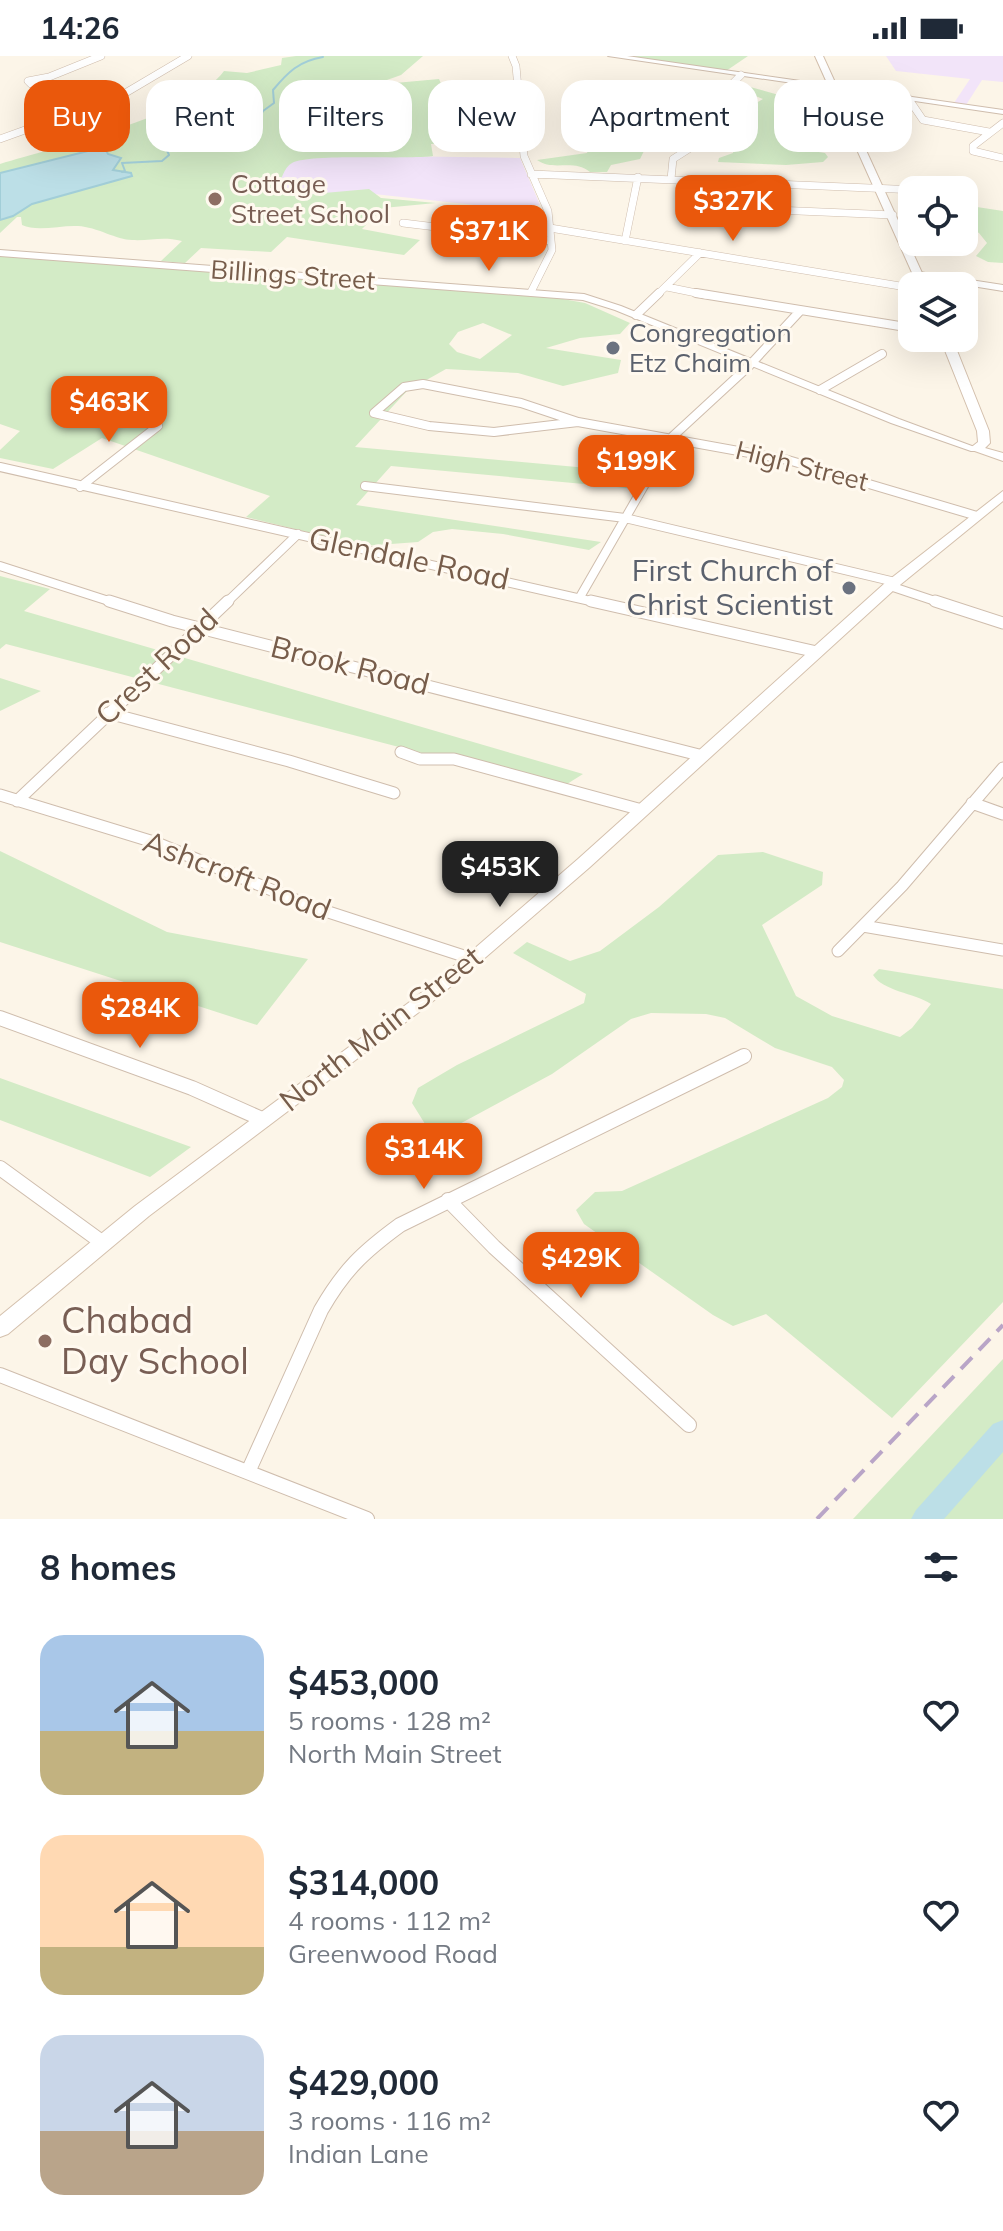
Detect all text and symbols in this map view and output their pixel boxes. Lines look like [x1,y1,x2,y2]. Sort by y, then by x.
text: 14:26 [40,9,119,47]
chip: Buy [24,80,130,152]
chip: Rent [146,80,263,152]
chip: Filters [279,80,412,152]
chip: New [428,80,545,152]
chip: Apartment [561,80,758,152]
chip: House [774,80,912,152]
place label: Cottage Street School [231,167,390,230]
pin: $327K [677,175,789,243]
map controls [898,176,978,352]
button: locate [898,176,978,256]
text: $327K [693,184,773,217]
marker: Cottage Street School [206,190,224,208]
pin: $371K [433,205,545,273]
text: $371K [449,214,529,247]
street label: Billings Street [210,252,376,297]
button: layers [898,272,978,352]
place label: Congregation Etz Chaim [629,316,792,379]
marker: Congregation Etz Chaim [604,339,622,357]
pin: $463K [53,376,165,444]
text: $463K [69,385,149,418]
street label: High Street [732,433,872,498]
pin: $199K [580,435,692,503]
text: $199K [596,444,676,477]
street label: Glendale Road [306,518,513,598]
place label: First Church of Christ Scientist [626,551,834,623]
marker: First Church of Christ Scientist [840,579,858,597]
street label: Crest Road [87,600,226,733]
street label: Brook Road [267,627,434,703]
street label: Ashcroft Road [138,822,337,928]
pin: $453K [444,841,556,909]
text: $453K [460,850,540,883]
street label: North Main Street [272,937,489,1119]
pin: $284K [84,982,196,1050]
text: $284K [100,991,180,1024]
pin: $314K [368,1123,480,1191]
text: $314K [384,1132,464,1165]
pin: $429K [525,1232,637,1300]
text: $429K [541,1241,621,1274]
place label: Chabad Day School [61,1297,249,1383]
marker: Chabad Day School [36,1332,54,1350]
icon: filters [919,1545,963,1589]
text: 8 homes [40,1546,177,1589]
text: $453,000 [288,1661,439,1704]
icon: home [104,1667,200,1763]
icon: heart [919,1693,963,1737]
text: 5 rooms · 128 m² [288,1704,491,1737]
text: North Main Street [288,1737,502,1770]
text: $314,000 [288,1861,439,1904]
icon: home [104,1867,200,1963]
icon: heart [919,1893,963,1937]
text: 4 rooms · 112 m² [288,1904,491,1937]
text: Greenwood Road [288,1937,498,1970]
text: $429,000 [288,2061,439,2104]
icon: home [104,2067,200,2163]
icon: heart [919,2093,963,2137]
text: 3 rooms · 116 m² [288,2104,491,2137]
text: Indian Lane [288,2137,429,2170]

